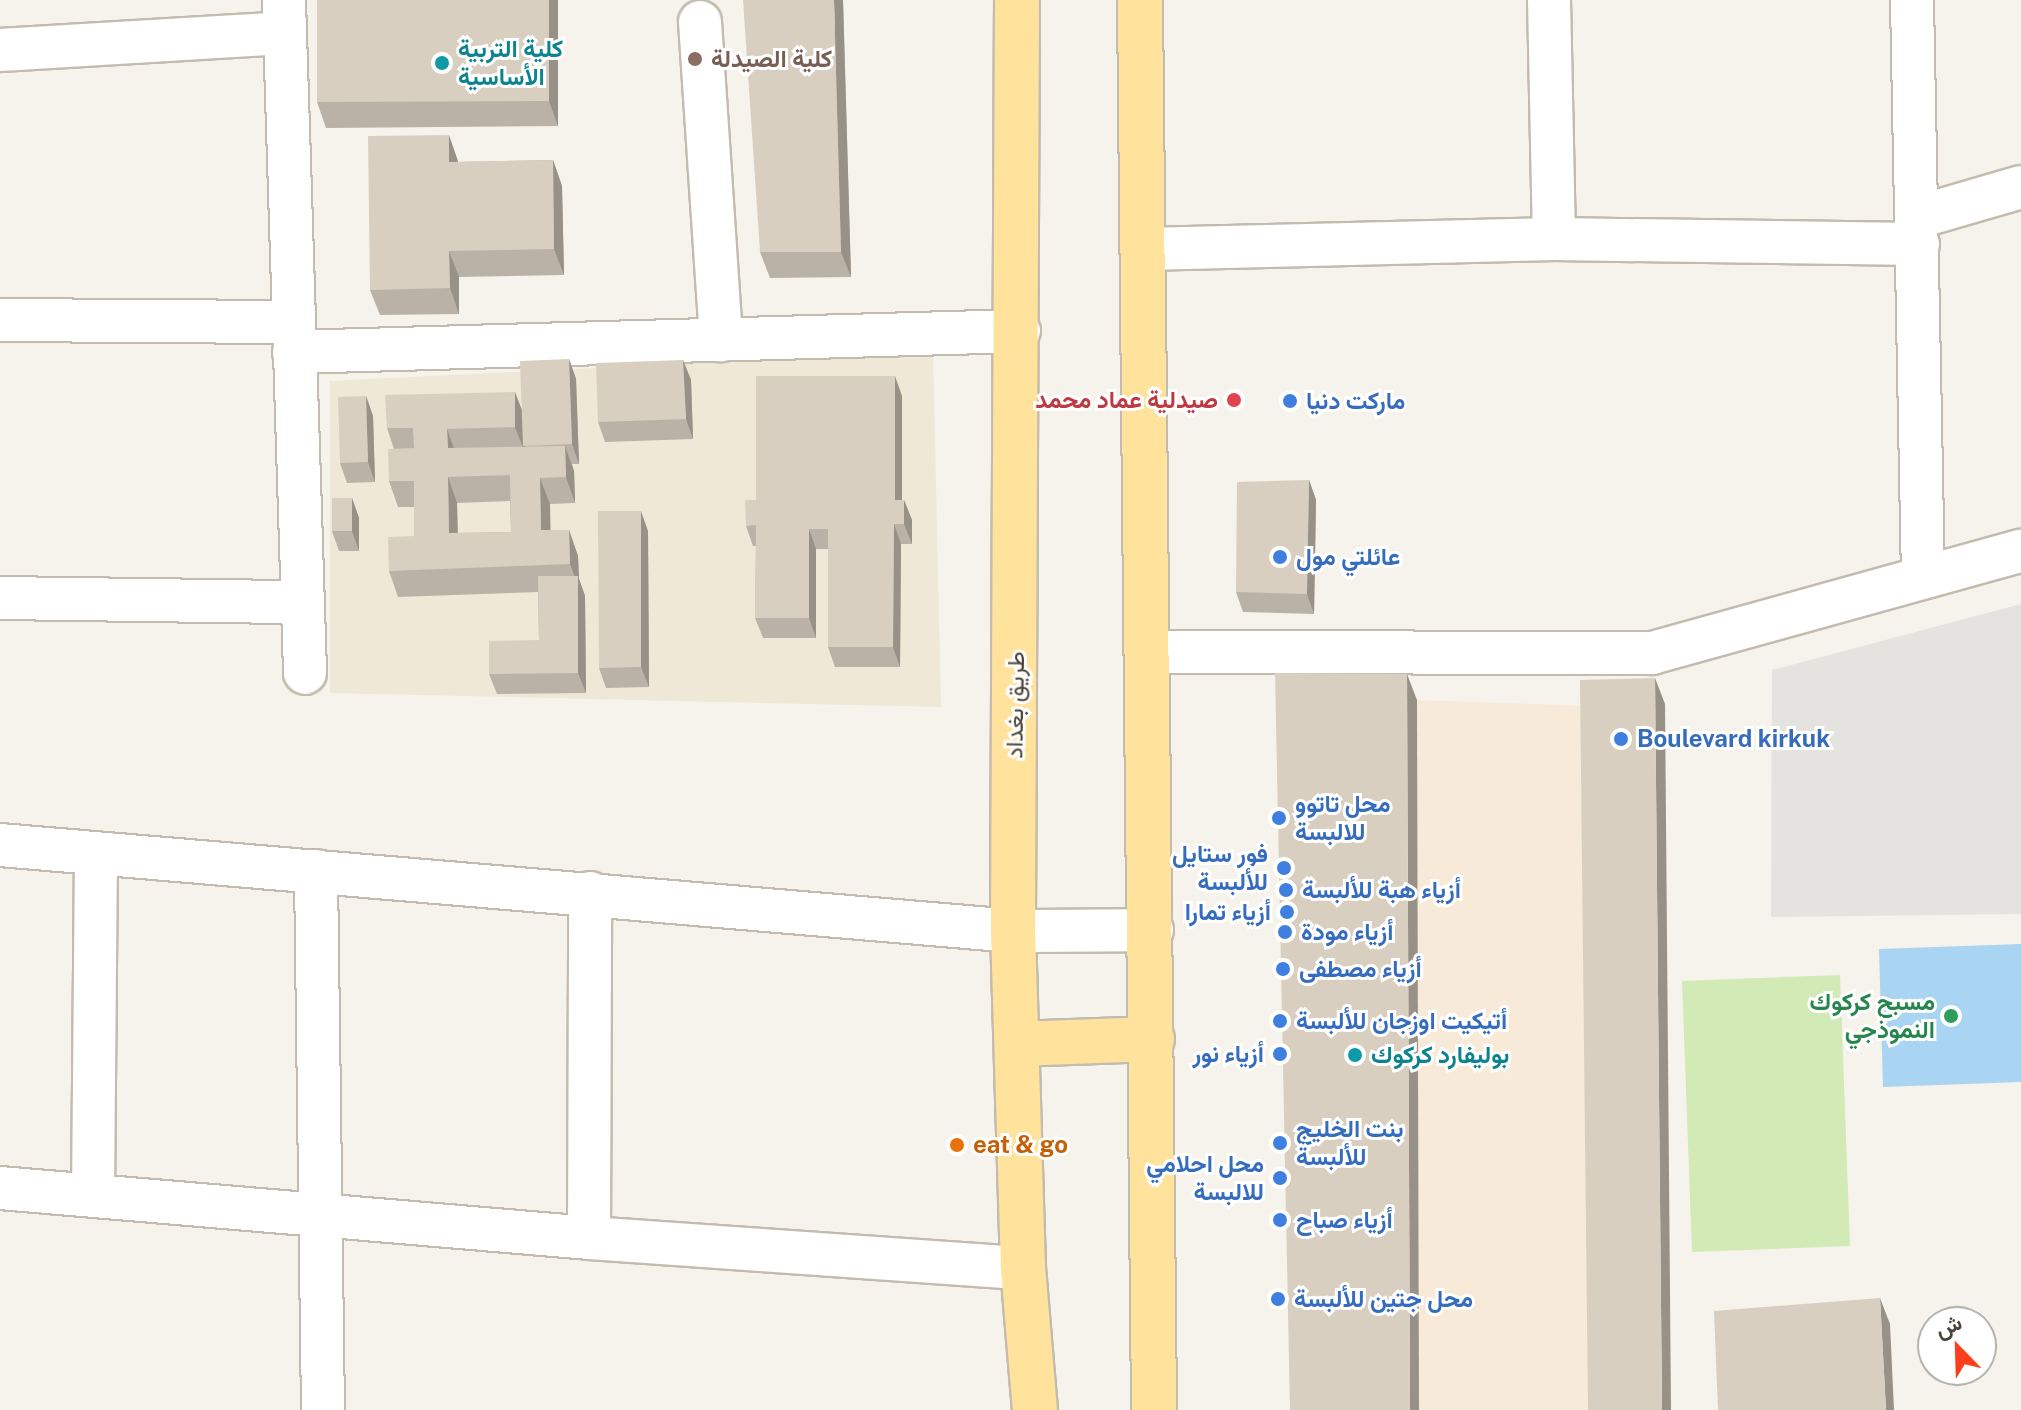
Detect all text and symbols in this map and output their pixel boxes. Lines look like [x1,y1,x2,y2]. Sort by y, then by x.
place label: كلية التربية الأساسية [458,35,563,91]
place label: كلية الصيدلة [711,45,832,73]
marker: كلية الصيدلة [686,50,704,68]
marker: كلية التربية الأساسية [433,54,451,72]
place label: صيدلية عماد محمد [1035,386,1218,414]
place label: ماركت دنيا [1306,387,1405,415]
marker: صيدلية عماد محمد [1225,391,1243,409]
marker: ماركت دنيا [1281,392,1299,410]
place label: عائلتي مول [1296,543,1400,571]
marker: عائلتي مول [1271,548,1289,566]
street label: طريق بغداد [1000,651,1030,759]
place label: Boulevard kirkuk [1637,725,1830,753]
marker: Boulevard kirkuk [1612,730,1630,748]
place label: محل تاتوو للالبسة [1295,790,1390,846]
marker: محل تاتوو للالبسة [1270,809,1288,827]
place label: فور ستايل للألبسة [1172,840,1268,896]
marker: فور ستايل للألبسة [1275,859,1293,877]
place label: أزياء هبة للألبسة [1302,876,1461,904]
marker: أزياء هبة للألبسة [1277,881,1295,899]
place label: أزياء تمارا [1185,898,1271,926]
marker: أزياء تمارا [1278,903,1296,921]
place label: أزياء مودة [1301,918,1393,946]
marker: أزياء مودة [1276,923,1294,941]
place label: أزياء مصطفى [1299,955,1422,983]
marker: أزياء مصطفى [1274,960,1292,978]
place label: مسبح كركوك النموذجي [1810,988,1935,1044]
place label: أتيكيت اوزجان للألبسة [1296,1007,1507,1035]
marker: مسبح كركوك النموذجي [1942,1007,1960,1025]
marker: أتيكيت اوزجان للألبسة [1271,1012,1289,1030]
place label: أزياء نور [1192,1040,1264,1068]
place label: بوليفارد كركوك [1371,1041,1509,1069]
marker: أزياء نور [1271,1045,1289,1063]
marker: بوليفارد كركوك [1346,1046,1364,1064]
place label: بنت الخليج للألبسة [1296,1115,1404,1171]
place label: eat & go [973,1131,1068,1159]
marker: بنت الخليج للألبسة [1271,1134,1289,1152]
marker: eat & go [948,1136,966,1154]
place label: محل احلامي للالبسة [1146,1150,1264,1206]
marker: محل احلامي للالبسة [1271,1169,1289,1187]
place label: أزياء صباح [1296,1206,1393,1234]
marker: أزياء صباح [1271,1211,1289,1229]
place label: محل جتين للألبسة [1294,1285,1473,1313]
marker: محل جتين للألبسة [1269,1290,1287,1308]
north arrow [1917,1306,1997,1386]
text: ش [1931,1309,1966,1343]

